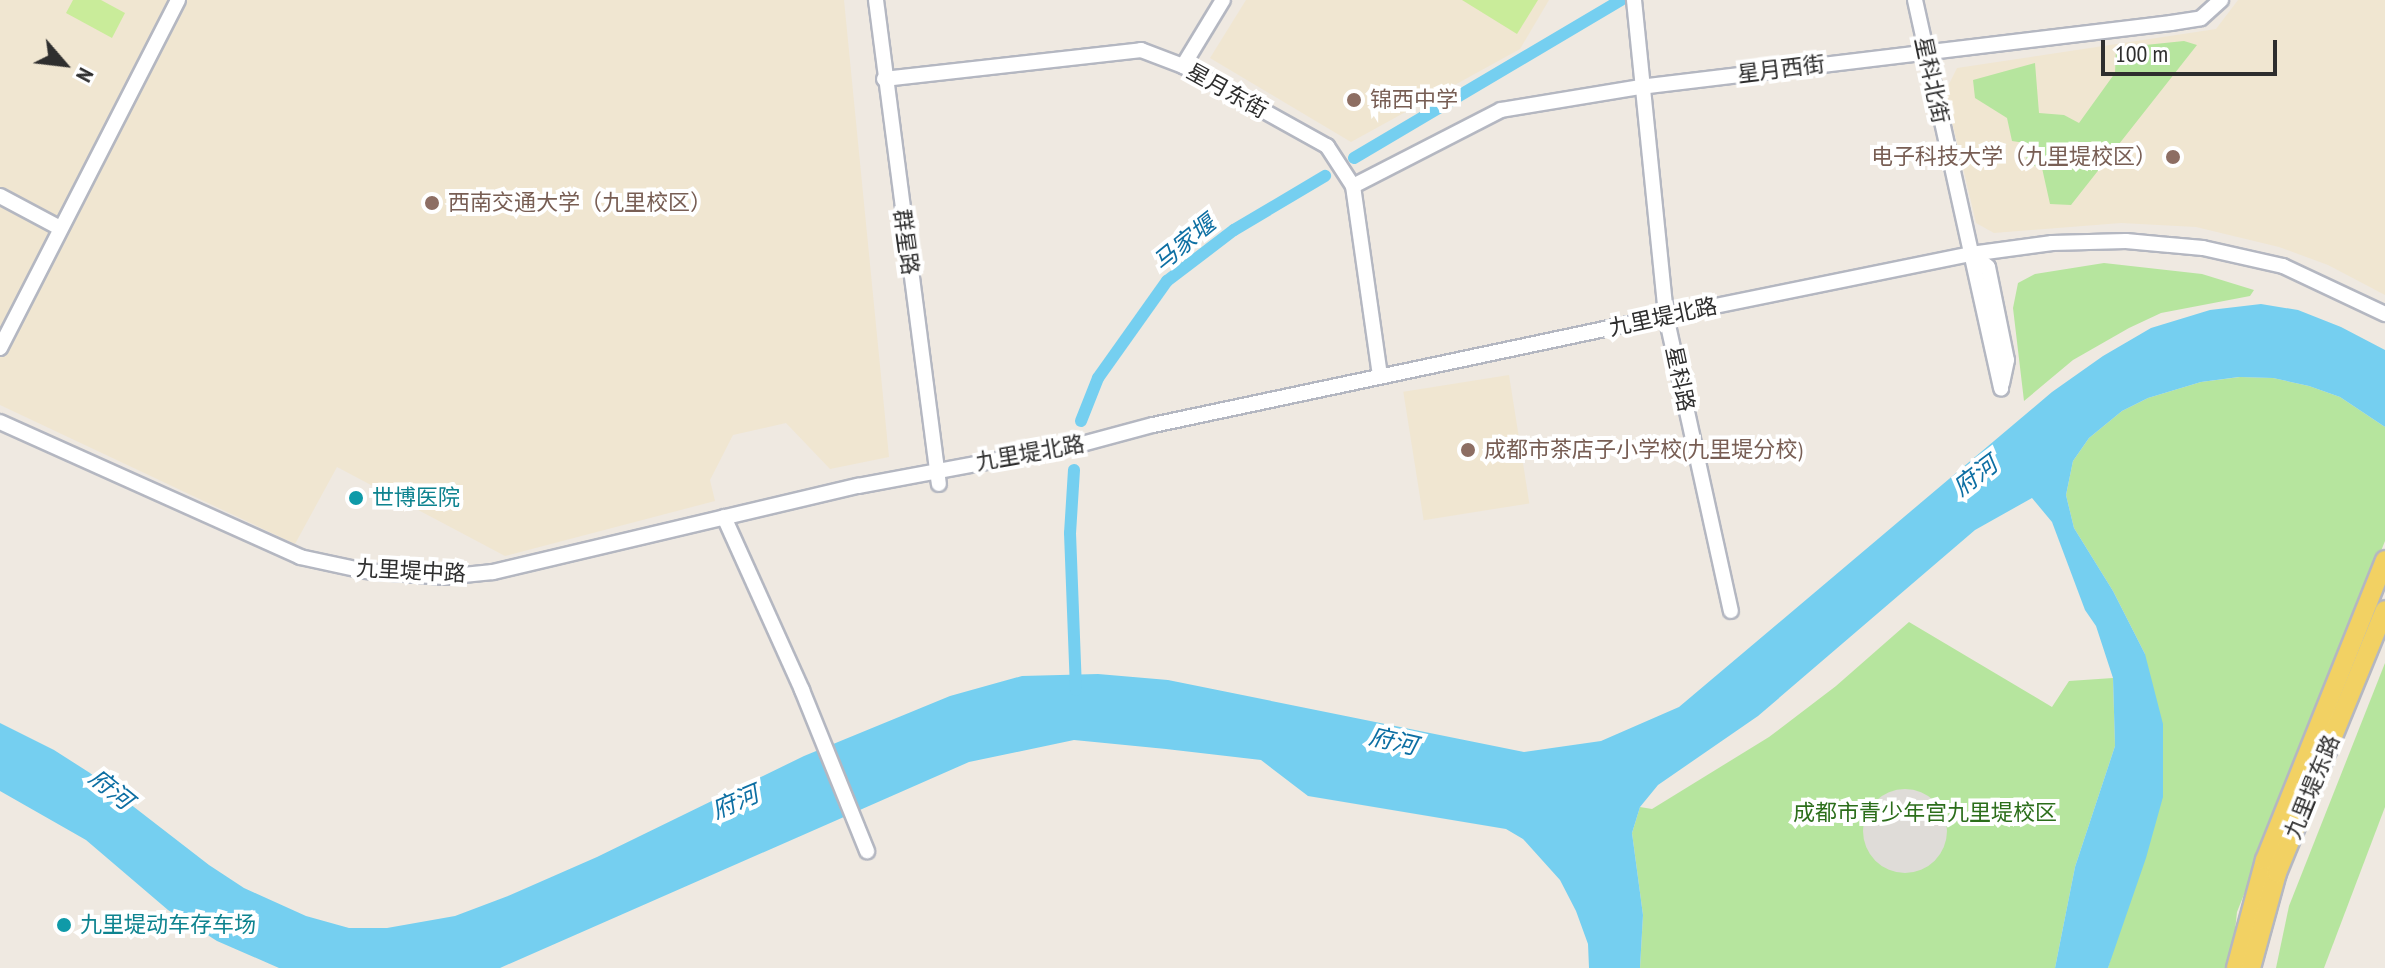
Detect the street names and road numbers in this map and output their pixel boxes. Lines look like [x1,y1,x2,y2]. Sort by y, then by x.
street label: 星科北街 [1910,34,1954,126]
street label: 星月西街 [1736,51,1826,87]
street label: 星月东街 [1182,58,1272,124]
street label: 群星路 [888,207,924,277]
street label: 九里堤北路 [1606,293,1720,341]
street label: 星科路 [1660,344,1700,414]
street label: 九里堤北路 [974,430,1086,476]
street label: 九里堤中路 [355,555,467,587]
street label: 九里堤东路 [2279,731,2345,843]

